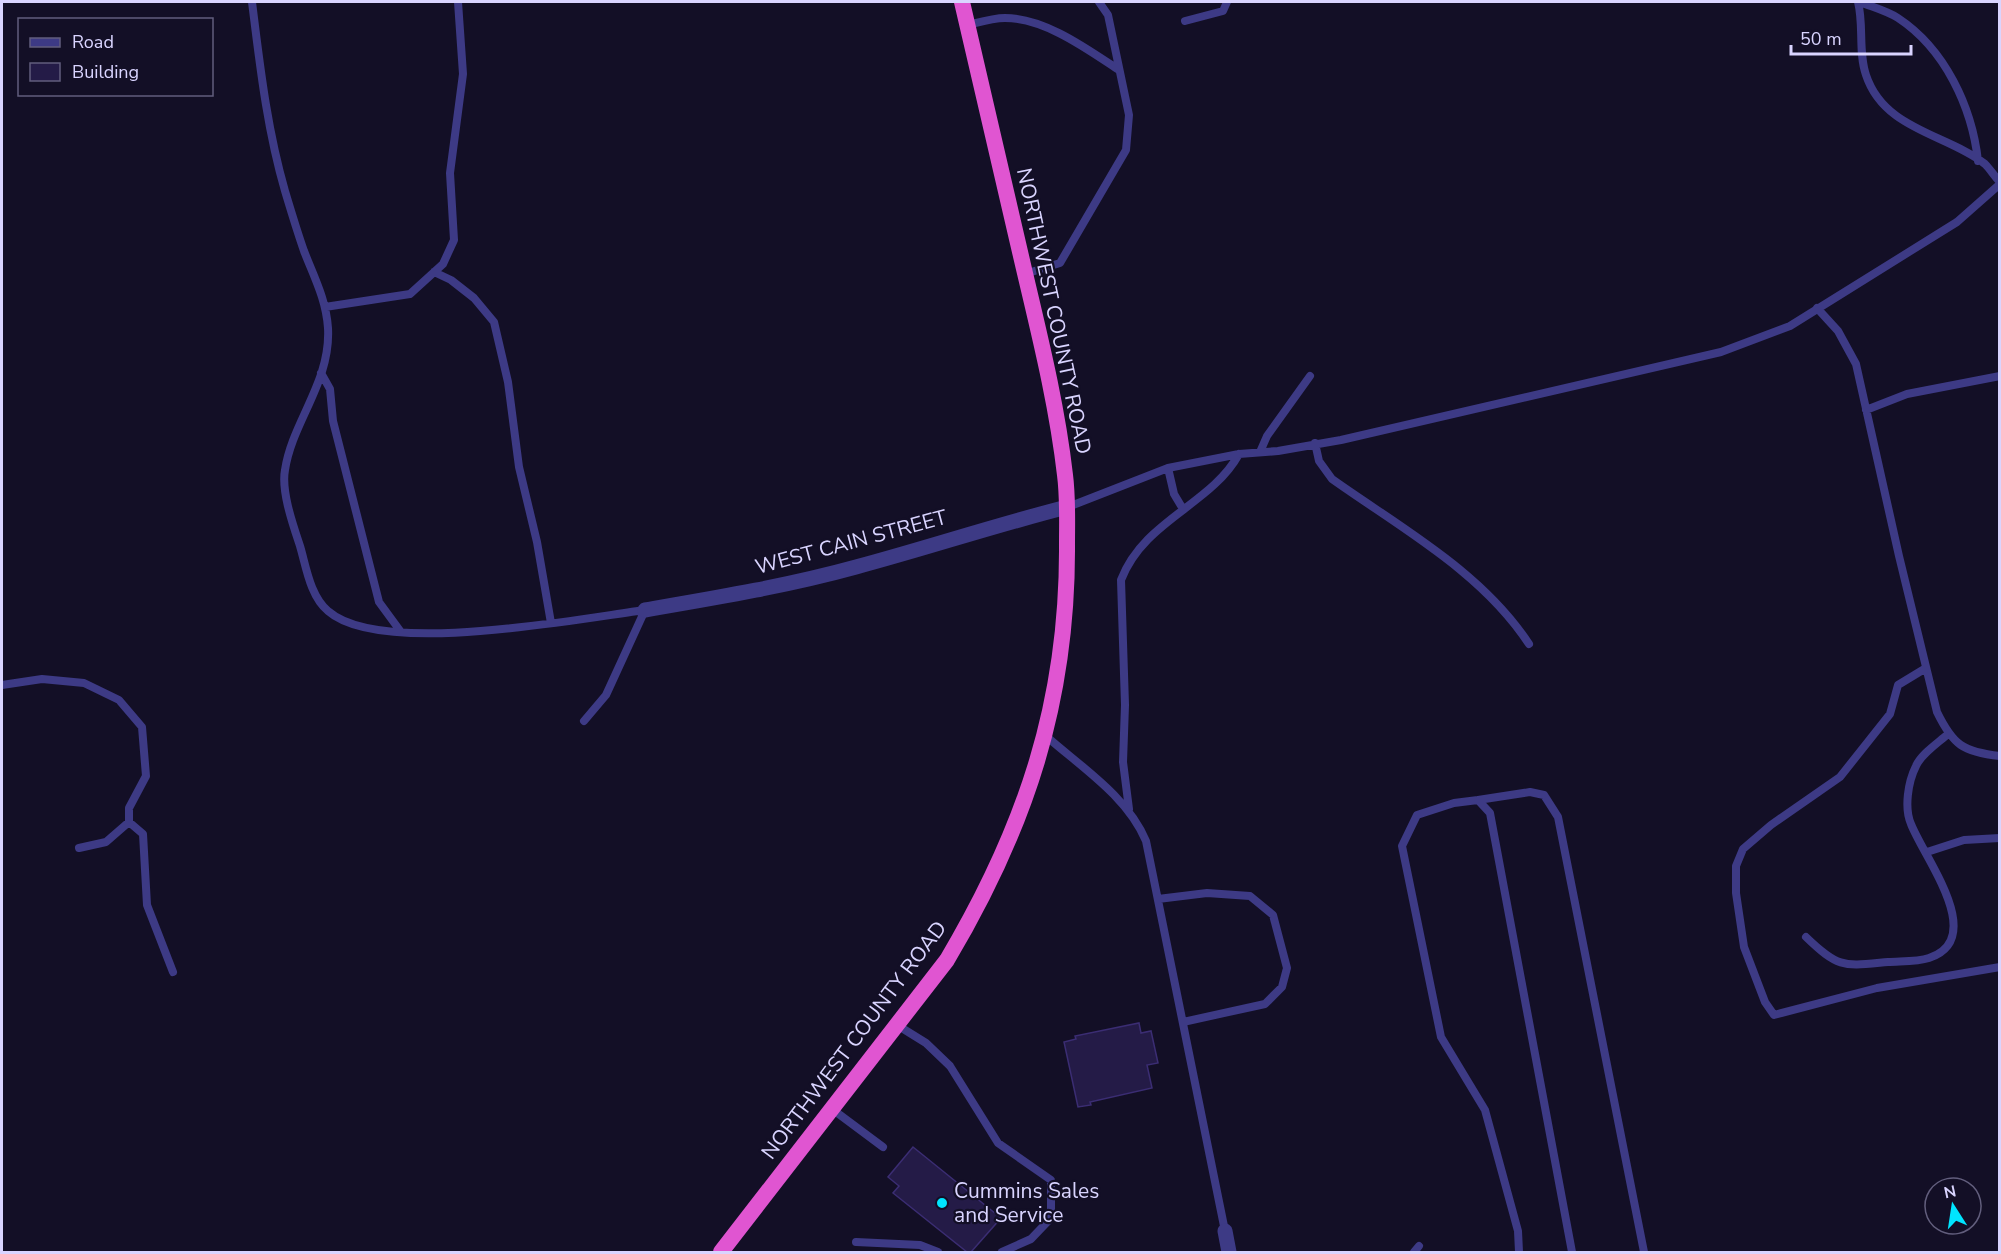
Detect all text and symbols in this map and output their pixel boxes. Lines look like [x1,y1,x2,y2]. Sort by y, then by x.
legend [18,18,213,96]
scale bar [1791,18,1911,56]
text: 50 m [1800,27,1842,51]
text: Road [72,30,114,54]
text: Building [72,60,139,84]
street label: NORTHWEST COUNTY ROAD [1010,165,1098,457]
street label: WEST CAIN STREET [752,503,950,581]
street label: NORTHWEST COUNTY ROAD [755,915,953,1165]
north arrow [1923,1176,1983,1236]
place label: Cummins Sales and Service [954,1177,1099,1229]
text: N [1942,1180,1958,1204]
marker: Cummins Sales and Service [935,1196,949,1210]

